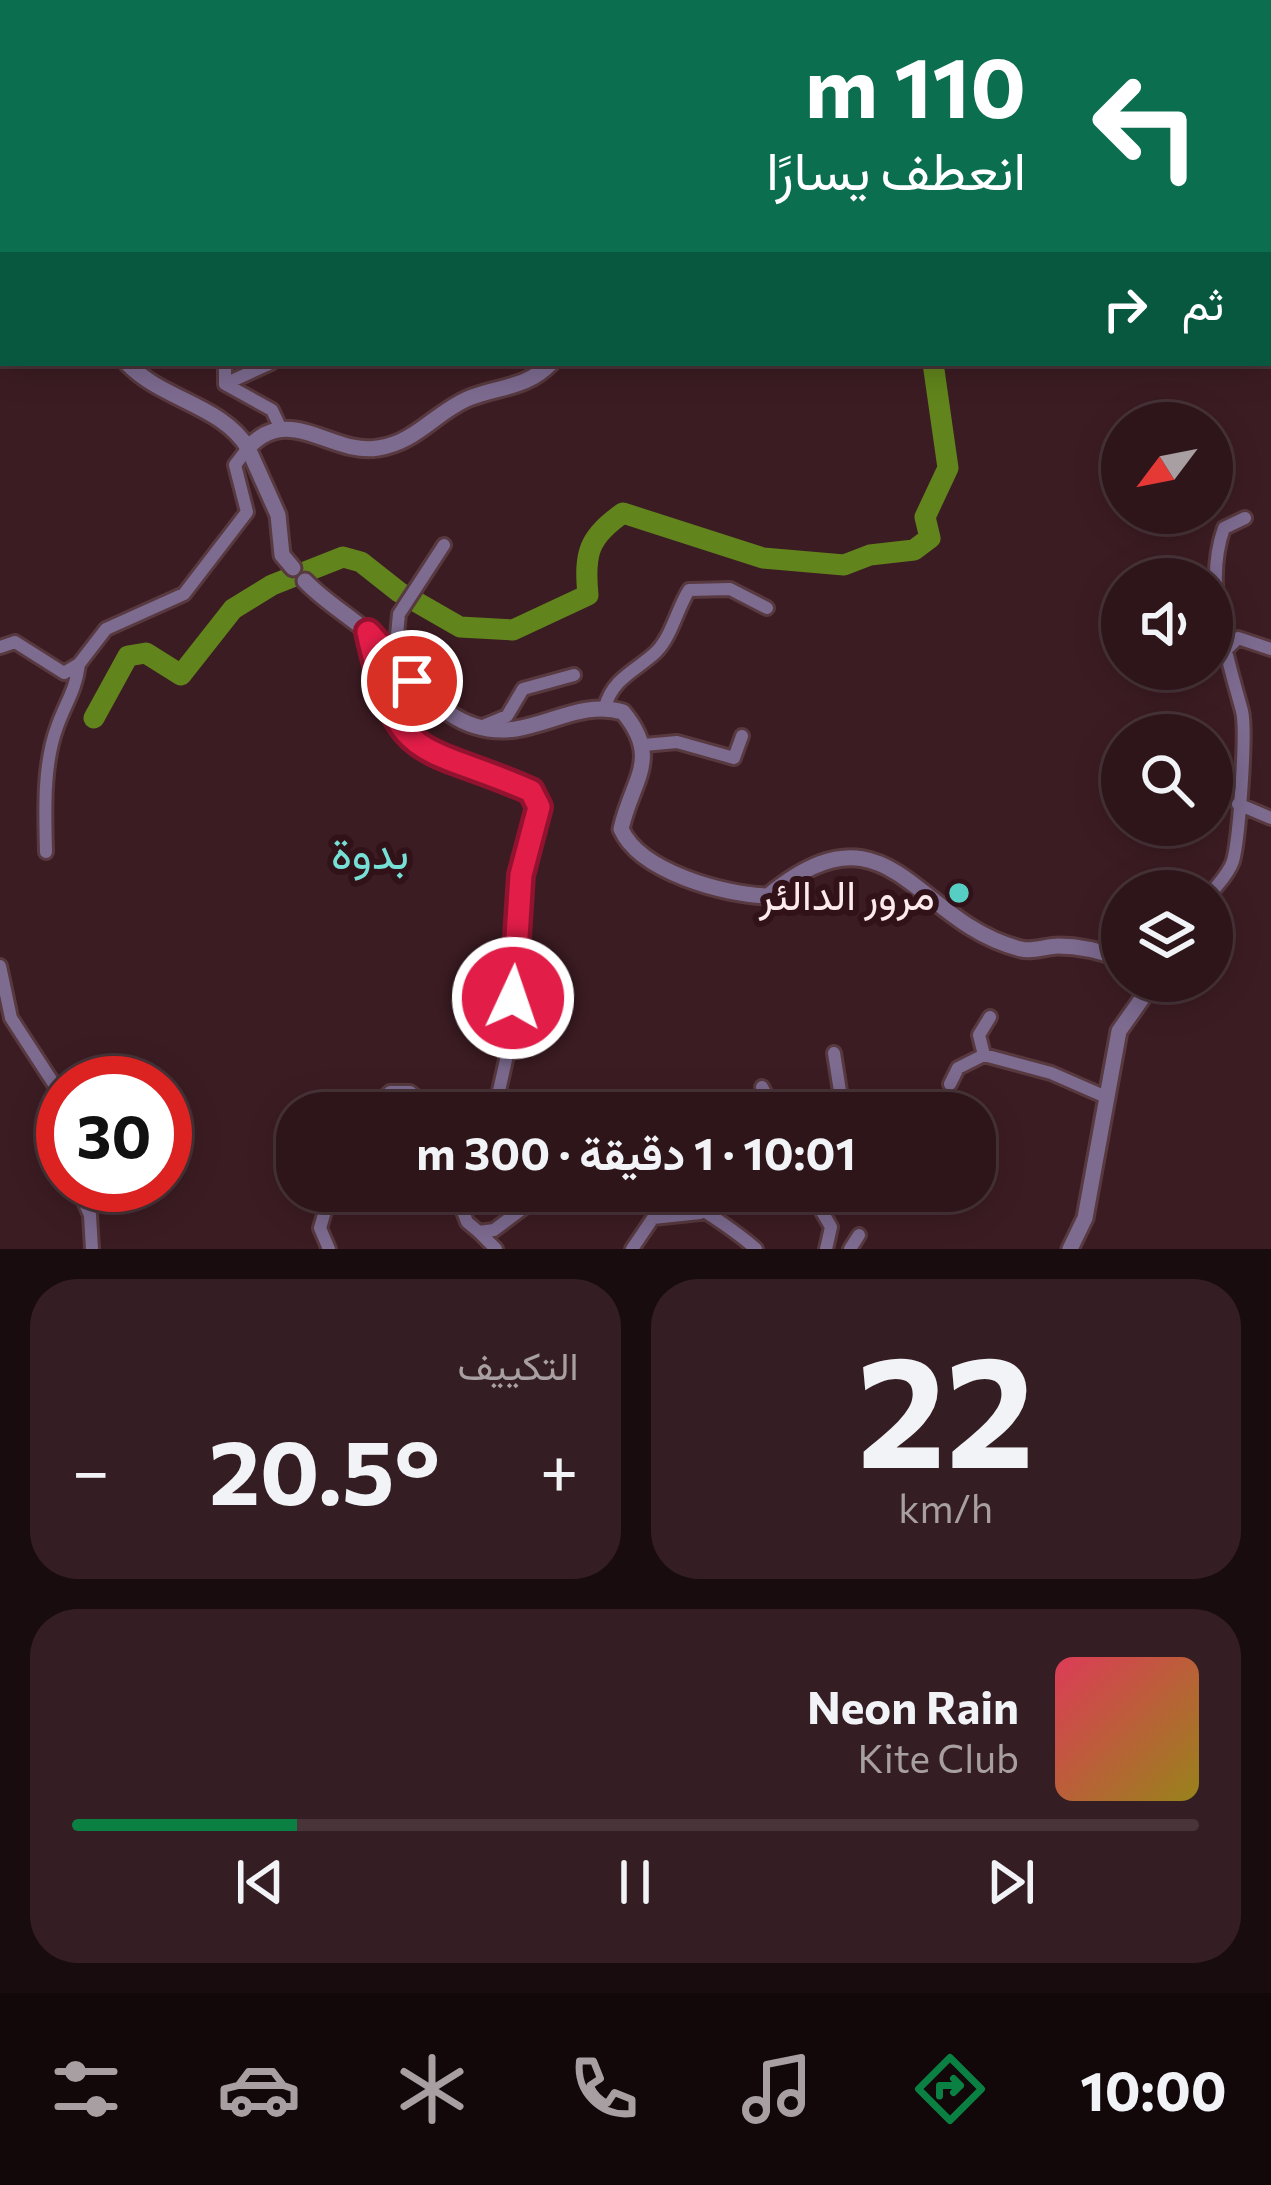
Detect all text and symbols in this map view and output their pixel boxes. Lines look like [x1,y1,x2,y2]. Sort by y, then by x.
text: 110 m [805,33,1026,135]
icon: left [1068,48,1224,204]
text: انعطف يسارًا [766,135,1026,201]
text: ثم [1182,274,1224,329]
icon: right [1092,276,1158,342]
north arrow [1101,402,1233,534]
map controls [1101,402,1233,1002]
button: sound [1101,558,1233,690]
pin [361,630,463,732]
icon: arrive [379,648,445,714]
button: search [1101,714,1233,846]
district label: بدوة [331,823,409,881]
place label: مرور الدالئر [758,867,935,922]
button: layers [1101,870,1233,1002]
marker: مرور الدالئر [946,880,972,906]
position arrow [450,935,576,1061]
speed limit sign: 30 [36,1056,192,1212]
text: 10:01 · 1 دقيقة · 300 m [416,1124,856,1179]
text: 22 [857,1309,1035,1500]
text: التكييف [458,1340,579,1388]
text: 20.5° [209,1413,440,1524]
text: − [72,1428,110,1509]
text: + [540,1428,578,1509]
text: km/h [898,1483,993,1531]
text: Neon Rain [807,1678,1019,1733]
text: Kite Club [858,1733,1019,1781]
icon: previous [227,1849,293,1915]
icon: pause [602,1849,668,1915]
icon: next [978,1849,1044,1915]
icon: filters [44,2047,128,2131]
icon: car [217,2047,301,2131]
icon: climate [390,2047,474,2131]
icon: phone [562,2047,646,2131]
icon: music [735,2047,819,2131]
icon: directions [908,2047,992,2131]
text: 10:00 [1080,2056,1227,2122]

